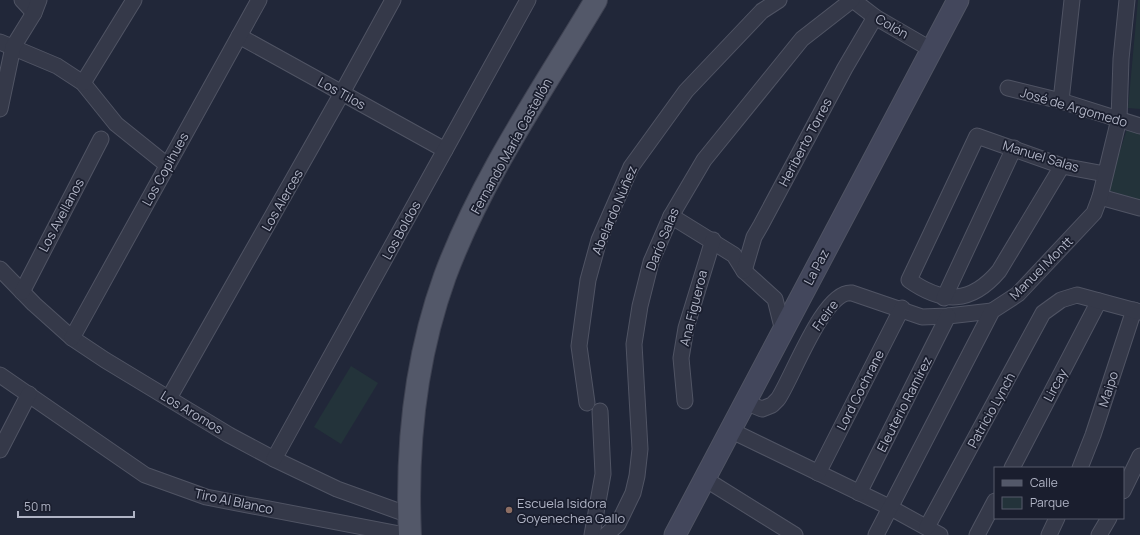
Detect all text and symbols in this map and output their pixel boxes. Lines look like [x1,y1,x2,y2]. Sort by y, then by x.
street label: Colón [872,9,912,43]
street label: Los Tilos [315,73,369,114]
street label: Fernando María Castellón [466,75,556,217]
street label: José de Argomedo [1018,83,1130,131]
street label: Heriberto Torres [774,95,836,189]
street label: Los Copihues [137,129,193,209]
street label: Manuel Salas [1001,136,1082,176]
street label: Abelardo Núñez [587,163,641,257]
street label: Los Alerces [257,166,307,234]
street label: Los Avellanos [34,175,88,255]
street label: Los Boldos [377,197,425,263]
street label: Darío Salas [641,205,683,273]
street label: Manuel Montt [1005,232,1077,304]
street label: La Paz [799,246,833,288]
street label: Ana Figueroa [675,268,711,348]
street label: Freire [808,296,842,334]
street label: Lord Cochrane [832,346,888,433]
street label: Eleuterio Ramírez [872,353,936,455]
street label: Lircay [1039,365,1071,405]
street label: Patricio Lynch [963,369,1019,451]
street label: Maipo [1094,369,1122,409]
street label: Los Aromos [158,386,227,438]
legend [994,467,1124,519]
text: Calle [1030,474,1058,491]
street label: Tiro Al Blanco [193,484,275,518]
scale bar [18,493,134,519]
place label: Escuela Isidora Goyenechea Gallo [517,494,626,527]
text: Parque [1030,494,1069,511]
text: 50 m [24,498,51,515]
marker: Escuela Isidora Goyenechea Gallo [504,505,514,515]

